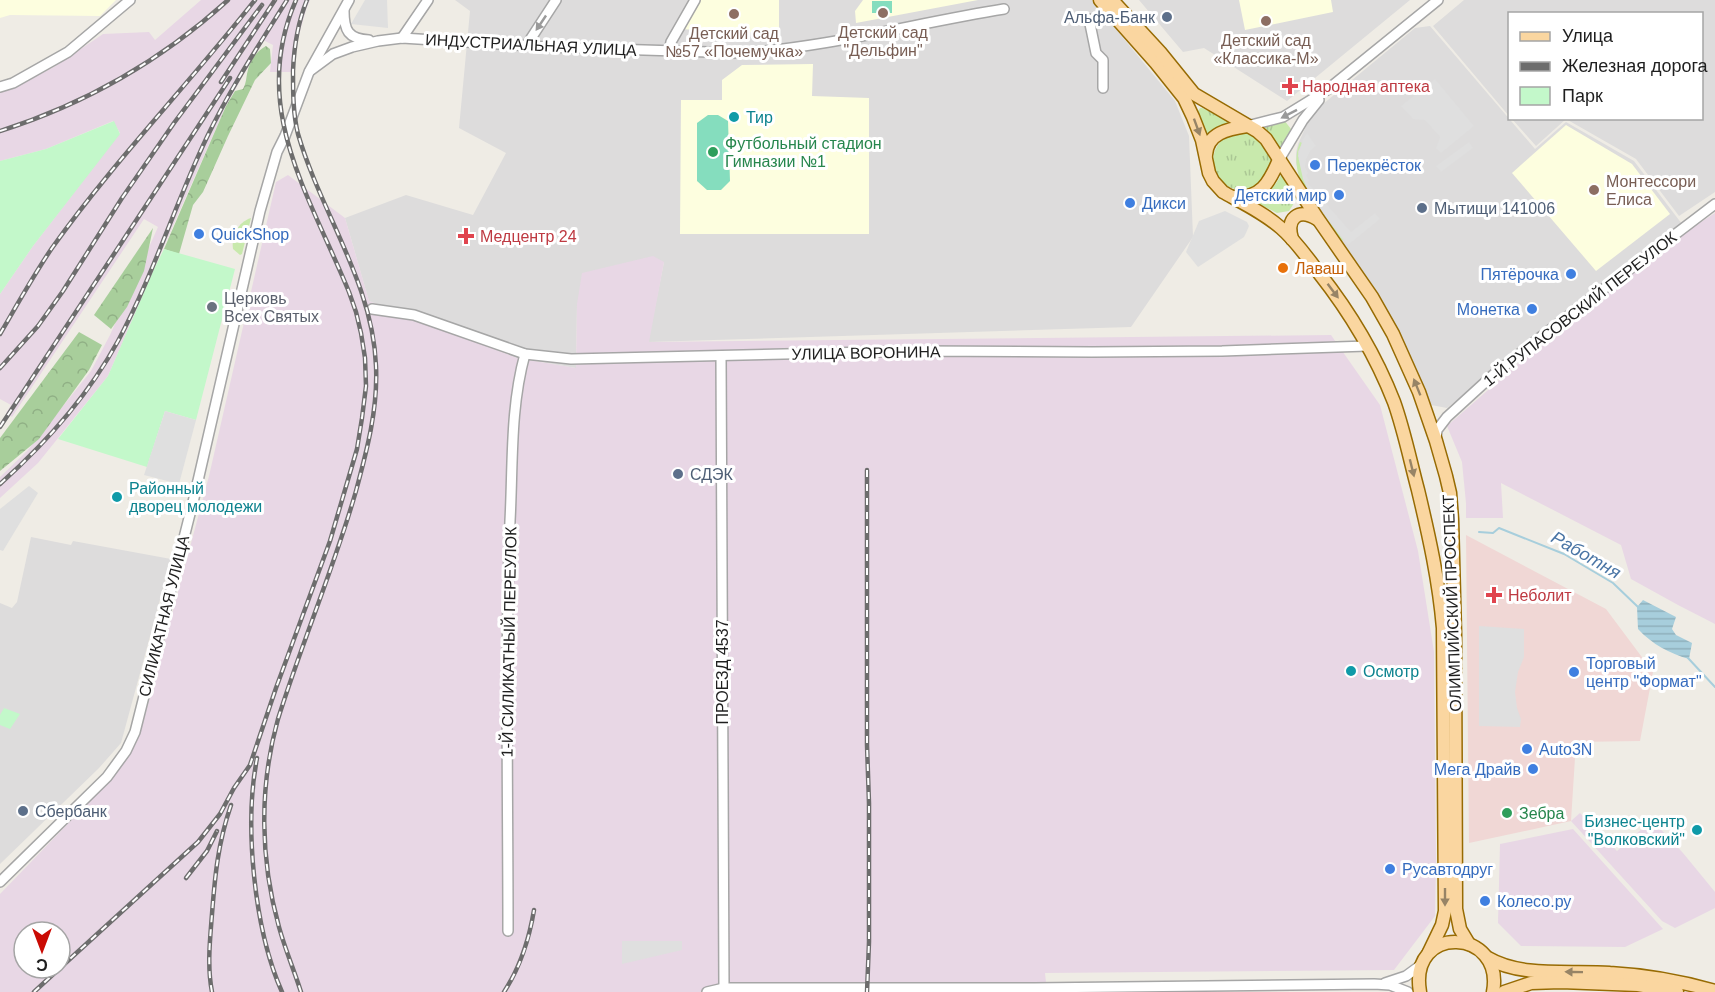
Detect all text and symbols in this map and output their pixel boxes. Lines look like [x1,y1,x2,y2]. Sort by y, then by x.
marker: Детский сад "Дельфин" [876,6,890,20]
marker: Детский сад №57 «Почемучка» [727,7,741,21]
place label: Альфа-Банк [1064,9,1156,26]
marker: Альфа-Банк [1160,10,1174,24]
legend [1508,12,1703,120]
marker: Детский сад «Классика-М» [1259,14,1273,28]
one-way arrow [536,15,547,31]
place label: Детский сад "Дельфин" [838,24,929,59]
place label: Детский сад №57 «Почемучка» [665,25,803,60]
text: Улица [1562,26,1614,46]
street label: ИНДУСТРИАЛЬНАЯ УЛИЦА [425,31,637,59]
place label: Детский сад «Классика-М» [1213,32,1319,67]
text: Железная дорога [1562,56,1709,76]
place label: Народная аптека [1302,78,1430,95]
marker: Народная аптека [1283,79,1297,93]
text: Парк [1562,86,1603,106]
one-way arrow [1280,108,1298,118]
place label: Тир [746,109,773,126]
marker: Тир [727,110,741,124]
one-way arrow [1193,119,1203,137]
place label: Футбольный стадион Гимназии №1 [725,135,882,170]
marker: Футбольный стадион Гимназии №1 [706,145,720,159]
place label: Перекрёсток [1327,157,1422,174]
marker: Перекрёсток [1308,158,1322,172]
place label: Монтессори Елиса [1606,173,1696,208]
marker: Монтессори Елиса [1587,183,1601,197]
place label: Детский мир [1234,187,1327,204]
marker: Детский мир [1332,188,1346,202]
place label: Дикси [1142,195,1186,212]
marker: Дикси [1123,196,1137,210]
place label: Мытищи 141006 [1434,200,1555,217]
marker: Мытищи 141006 [1415,201,1429,215]
place label: QuickShop [211,226,289,243]
marker: QuickShop [192,227,206,241]
marker: Медцентр 24 [457,227,475,245]
street label: 1-Й РУПАСОВСКИЙ ПЕРЕУЛОК [1480,227,1680,390]
place label: Медцентр 24 [480,228,577,245]
place label: Лаваш [1295,260,1344,277]
marker: Лаваш [1276,261,1290,275]
place label: Пятёрочка [1481,266,1559,283]
marker: Пятёрочка [1564,267,1578,281]
one-way arrow [1327,283,1339,299]
place label: Церковь Всех Святых [224,290,319,325]
marker: Церковь Всех Святых [205,300,219,314]
place label: Монетка [1457,301,1520,318]
marker: Монетка [1525,302,1539,316]
street label: УЛИЦА ВОРОНИНА [791,343,941,363]
one-way arrow [1412,378,1421,396]
one-way arrow [1408,458,1418,477]
place label: СДЭК [690,466,734,483]
marker: СДЭК [671,467,685,481]
place label: Районный дворец молодежи [129,480,262,515]
marker: Районный дворец молодежи [110,490,124,504]
street label: ОЛИМПИЙСКИЙ ПРОСПЕКТ [1439,494,1464,712]
street label: 1-Й СИЛИКАТНЫЙ ПЕРЕУЛОК [497,526,520,758]
water label: Работня [1548,527,1625,583]
street label: СИЛИКАТНАЯ УЛИЦА [136,533,192,699]
marker: Неболит [1485,586,1503,604]
place label: Неболит [1508,587,1572,604]
street label: ПРОЕЗД 4537 [714,619,731,725]
place label: Торговый центр "Формат" [1586,655,1702,690]
place label: Осмотр [1363,663,1419,680]
marker: Осмотр [1344,664,1358,678]
marker: Торговый центр "Формат" [1567,665,1581,679]
place label: Auto3N [1539,741,1592,758]
marker: Auto3N [1520,742,1534,756]
place label: Мега Драйв [1434,761,1521,778]
marker: Мега Драйв [1526,762,1540,776]
place label: Сбербанк [35,803,108,820]
marker: Сбербанк [16,804,30,818]
place label: Зебра [1519,805,1564,822]
marker: Зебра [1500,806,1514,820]
place label: Бизнес-центр "Волковский" [1584,813,1685,848]
marker: Бизнес-центр "Волковский" [1690,823,1704,837]
place label: Русавтодруг [1402,861,1493,878]
marker: Русавтодруг [1383,862,1397,876]
one-way arrow [1440,887,1450,906]
place label: Колесо.ру [1497,893,1571,910]
marker: Колесо.ру [1478,894,1492,908]
north arrow [12,920,72,980]
text: С [36,956,48,973]
one-way arrow [1565,967,1584,976]

